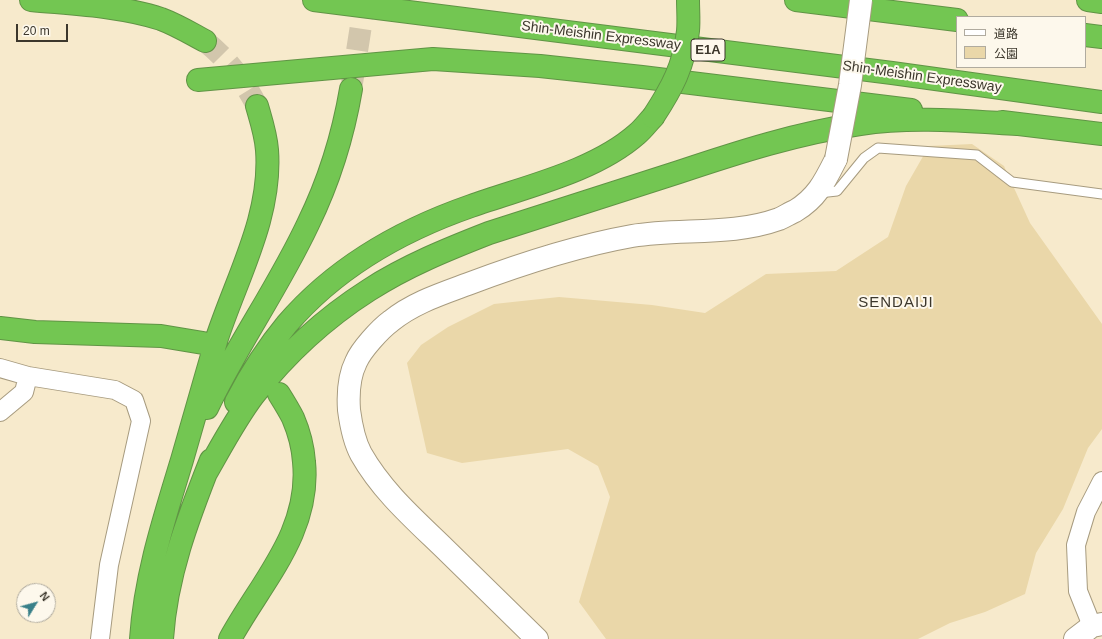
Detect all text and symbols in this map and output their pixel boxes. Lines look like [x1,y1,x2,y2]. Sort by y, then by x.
scale bar [18,16,70,42]
legend [956,16,1086,68]
street label: Shin-Meishin Expressway [520,18,682,54]
text: 20 m [23,24,50,38]
text: 道路 [994,27,1018,41]
road number: E1A [691,39,725,61]
text: 公園 [994,47,1018,61]
street label: Shin-Meishin Expressway [841,58,1003,96]
district label: SENDAIJI [858,294,934,312]
north arrow [16,583,56,623]
text: N [38,590,52,603]

